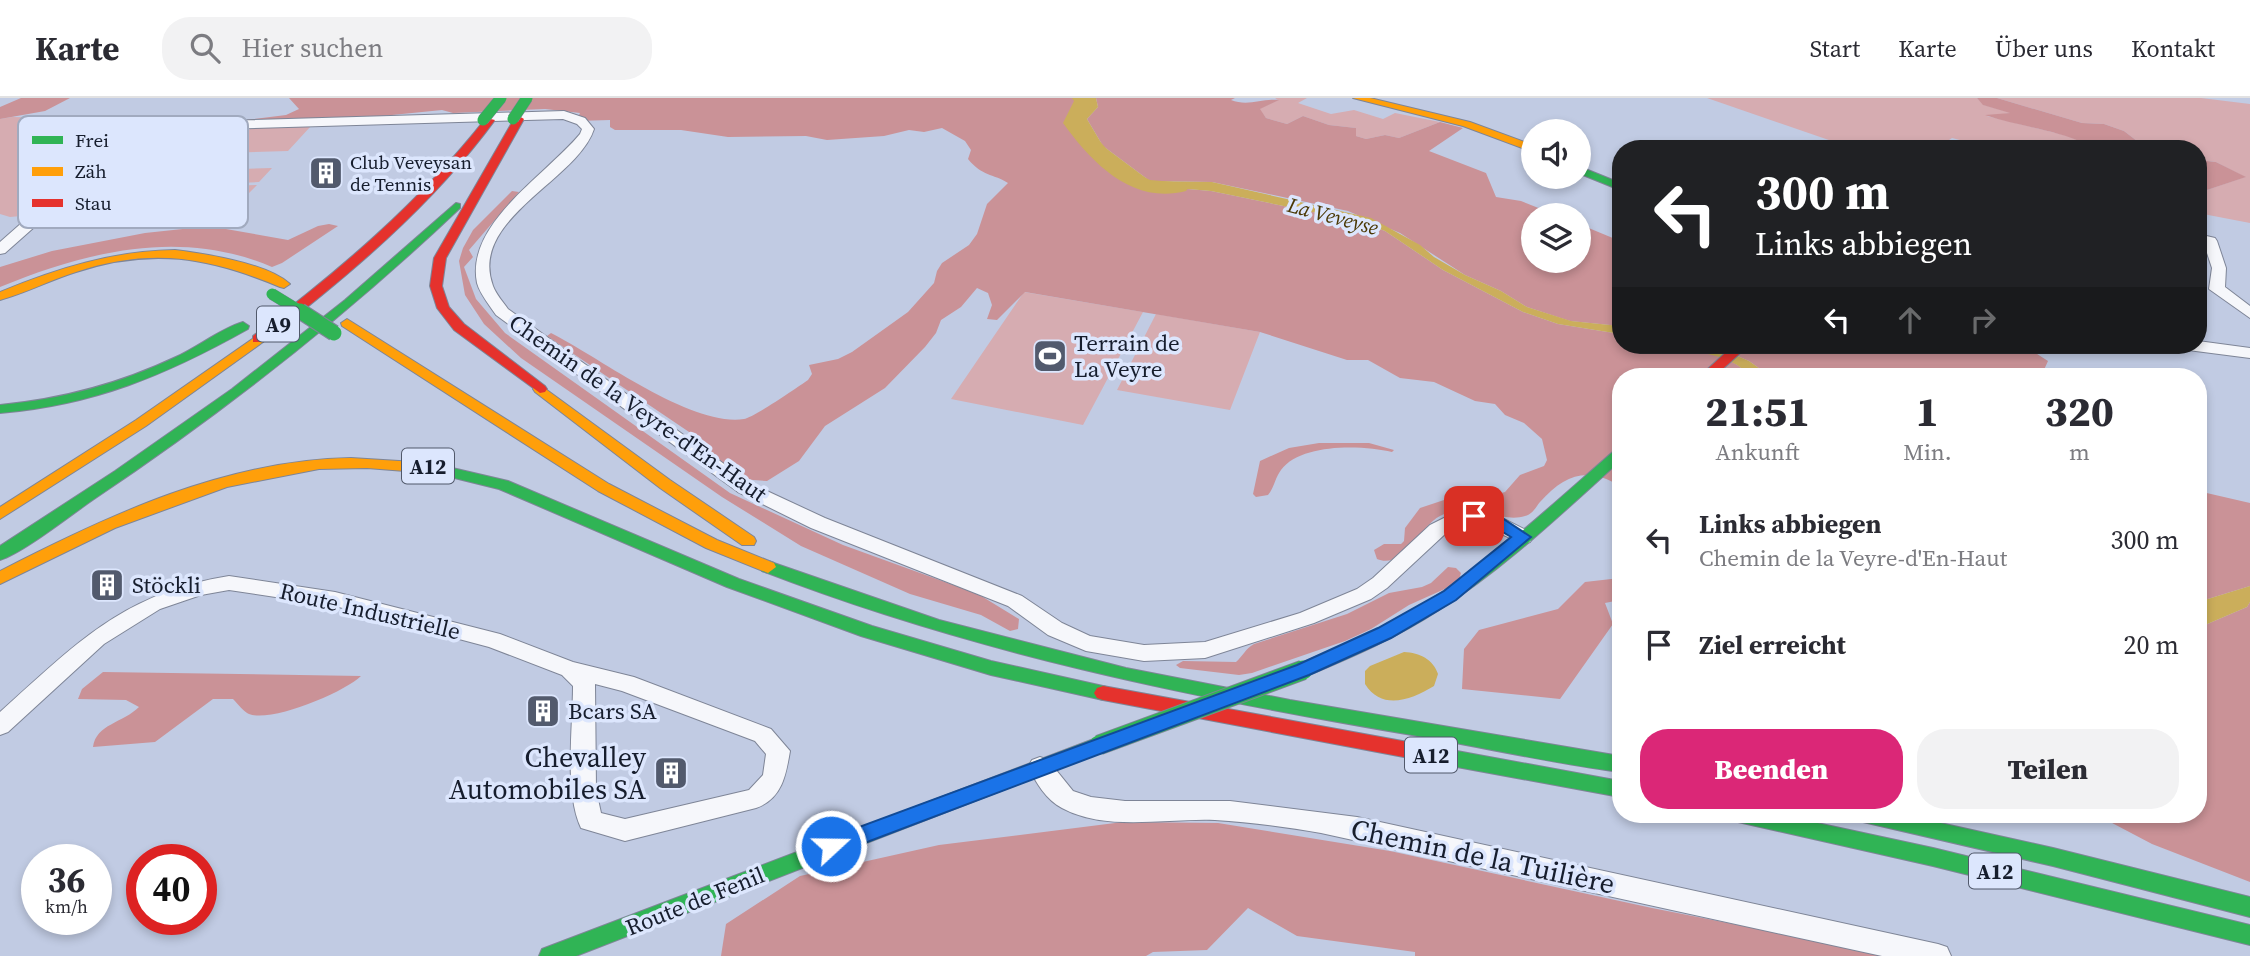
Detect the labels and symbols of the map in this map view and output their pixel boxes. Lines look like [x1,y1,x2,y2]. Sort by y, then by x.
legend [18,116,248,228]
text: Frei [75,127,109,153]
place label: Club Veveysan de Tennis [350,149,472,197]
building icon: Club Veveysan de Tennis [307,154,345,192]
text: Zäh [75,158,107,184]
text: Stau [75,190,111,216]
water label: La Veveyse [1283,190,1382,242]
road number: A9 [257,306,299,342]
street label: Chemin de la Veyre-d'En-Haut [503,307,774,510]
place label: Terrain de La Veyre [1074,327,1180,385]
sports icon: Terrain de La Veyre [1031,337,1069,375]
road number: A12 [402,448,454,484]
pin [1444,486,1504,546]
building icon: Stöckli [88,566,126,604]
place label: Stöckli [132,569,201,601]
street label: Route Industrielle [276,575,464,647]
building icon: Bcars SA [524,692,562,730]
place label: Bcars SA [568,695,657,727]
place label: Chevalley Automobiles SA [449,738,647,808]
road number: A12 [1405,738,1457,772]
building icon: Chevalley Automobiles SA [652,754,690,792]
position arrow [794,809,868,883]
street label: Chemin de la Tuilière [1348,809,1618,903]
speed limit sign: 40 [126,844,217,935]
road number: A12 [1969,854,2021,888]
street label: Route de Fenil [621,859,769,943]

